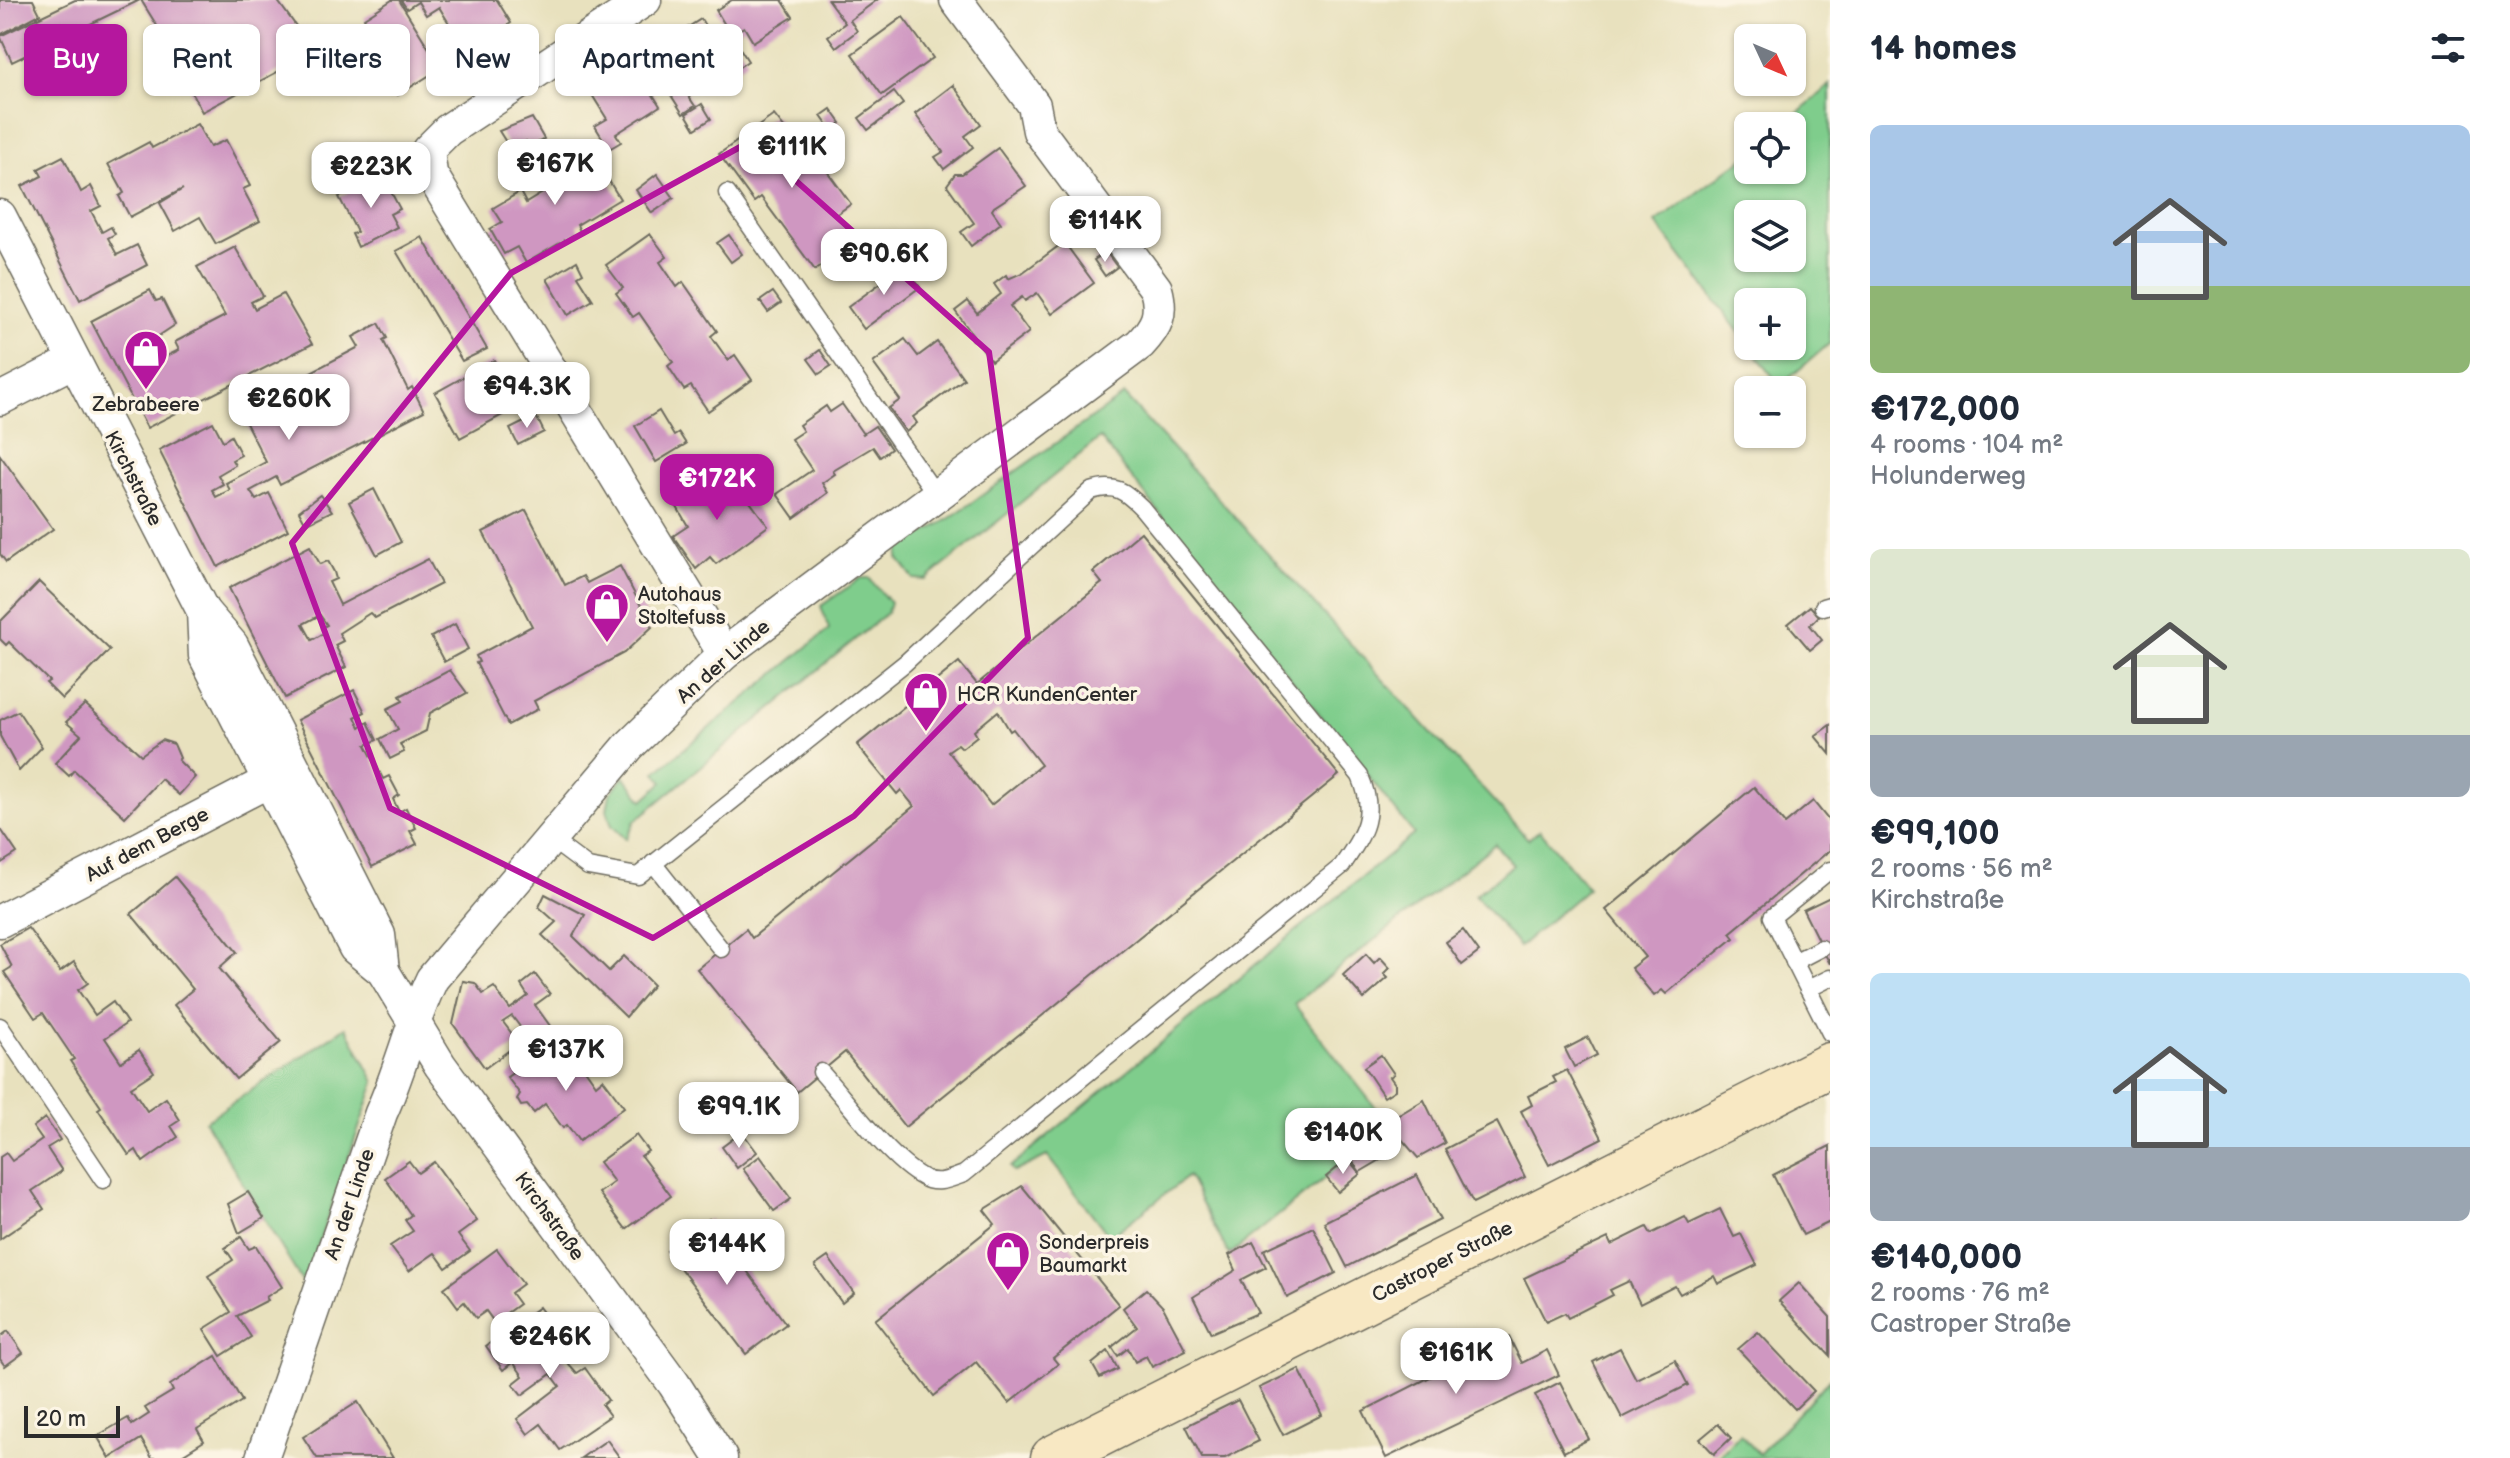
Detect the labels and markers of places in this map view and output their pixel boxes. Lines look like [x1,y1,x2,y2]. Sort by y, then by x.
pin: €111K [736,122,848,190]
pin: €167K [499,139,611,207]
pin: €223K [315,142,427,210]
pin: €114K [1049,196,1161,264]
pin: €90.6K [819,229,949,297]
shop icon: Zebrabeere [122,328,170,391]
pin: €94.3K [462,362,592,430]
pin: €260K [233,374,345,442]
place label: Zebrabeere [91,393,200,417]
pin: €172K [661,454,773,522]
shop icon: Autohaus Stoltefuss [583,581,631,644]
place label: Autohaus Stoltefuss [638,583,726,630]
shop icon: HCR KundenCenter [902,670,950,733]
place label: HCR KundenCenter [957,683,1138,707]
pin: €137K [510,1025,622,1093]
pin: €99.1K [674,1082,804,1150]
pin: €140K [1287,1108,1399,1176]
pin: €144K [671,1219,783,1287]
shop icon: Sonderpreis Baumarkt [984,1229,1032,1292]
place label: Sonderpreis Baumarkt [1039,1231,1149,1278]
pin: €246K [494,1312,606,1380]
pin: €161K [1400,1328,1512,1396]

